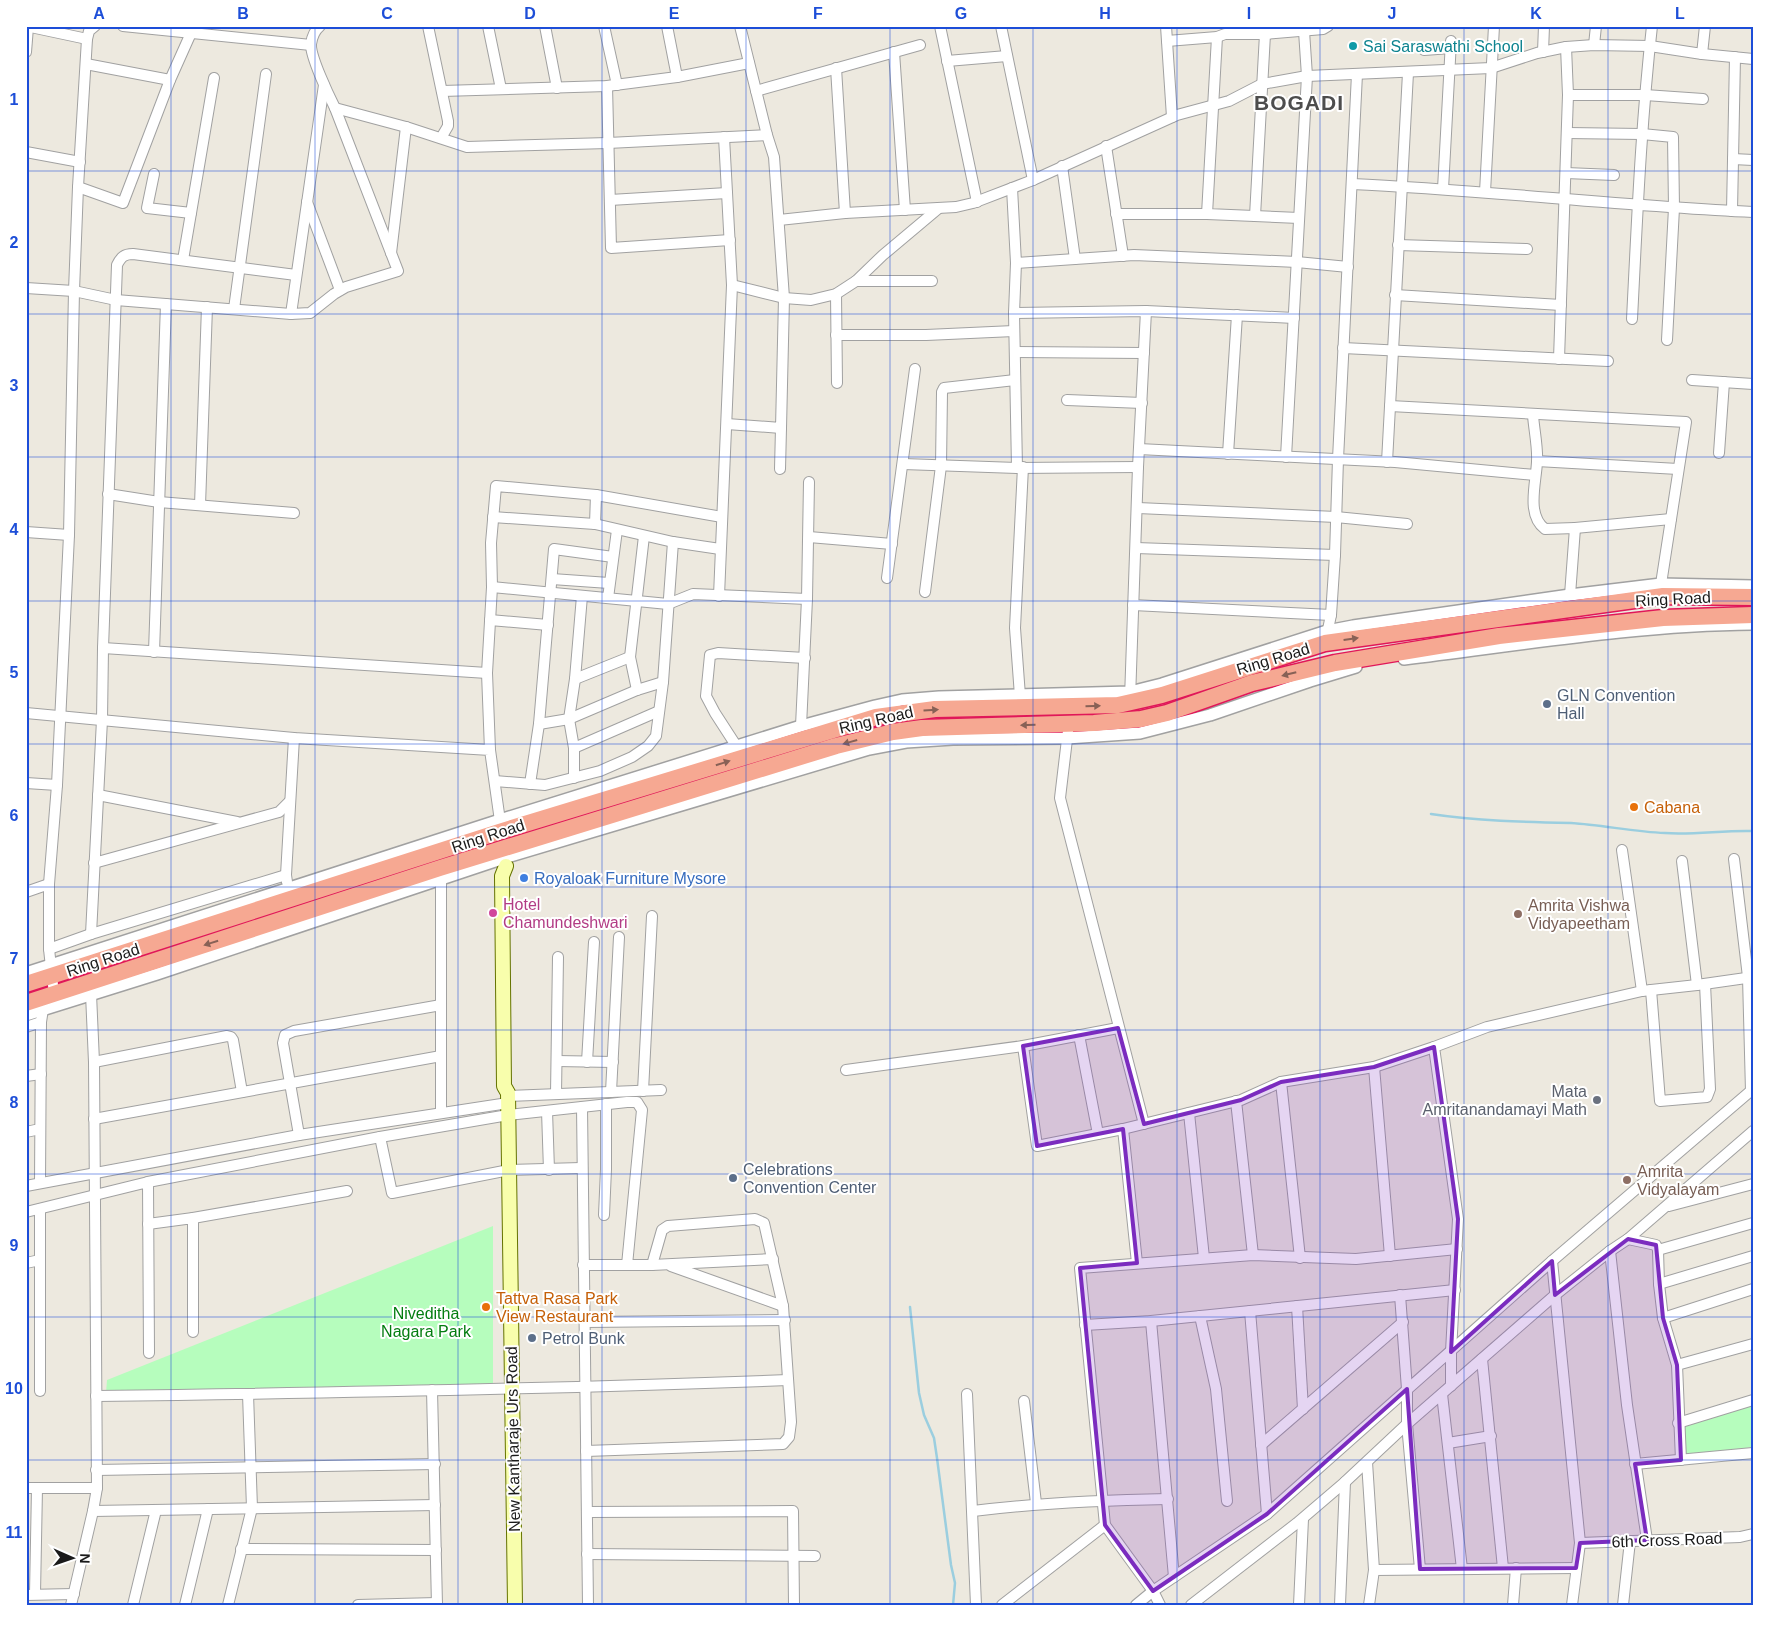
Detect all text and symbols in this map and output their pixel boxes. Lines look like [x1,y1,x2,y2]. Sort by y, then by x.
text: A [93,5,105,22]
text: B [237,5,249,22]
text: C [381,5,393,22]
text: D [524,5,536,22]
text: E [669,5,680,22]
text: F [813,5,823,22]
text: G [955,5,967,22]
text: H [1099,5,1111,22]
text: I [1247,5,1251,22]
text: J [1388,5,1396,22]
text: K [1530,5,1542,22]
text: L [1675,5,1685,22]
place label: Sai Saraswathi School [1363,38,1523,55]
marker: Sai Saraswathi School [1347,40,1359,52]
text: 1 [10,91,19,108]
district label: BOGADI [1254,91,1344,114]
text: 2 [10,234,19,251]
text: 3 [10,377,19,394]
text: 4 [10,521,19,538]
street label: Ring Road [1635,589,1711,609]
one-way arrow [1344,635,1360,643]
street label: Ring Road [1234,640,1312,678]
text: 5 [10,664,19,681]
one-way arrow [1281,670,1296,678]
place label: GLN Convention Hall [1557,687,1675,722]
marker: GLN Convention Hall [1541,698,1553,710]
one-way arrow [1086,702,1102,710]
street label: Ring Road [837,703,915,737]
one-way arrow [923,705,939,713]
one-way arrow [1020,721,1036,729]
one-way arrow [842,739,857,747]
one-way arrow [716,759,731,767]
place label: Cabana [1644,799,1700,816]
marker: Cabana [1628,801,1640,813]
text: 6 [10,807,19,824]
street label: Ring Road [449,816,527,856]
place label: Royaloak Furniture Mysore [534,870,726,887]
marker: Royaloak Furniture Mysore [518,872,530,884]
place label: Hotel Chamundeshwari [503,896,628,931]
place label: Amrita Vishwa Vidyapeetham [1528,897,1630,932]
marker: Hotel Chamundeshwari [487,907,499,919]
marker: Amrita Vishwa Vidyapeetham [1512,908,1524,920]
one-way arrow [203,939,218,947]
street label: Ring Road [64,940,142,980]
text: 7 [10,950,19,967]
place label: Mata Amritanandamayi Math [1422,1083,1587,1118]
text: 8 [10,1094,19,1111]
marker: Mata Amritanandamayi Math [1591,1094,1603,1106]
place label: Celebrations Convention Center [743,1161,877,1196]
place label: Amrita Vidyalayam [1637,1163,1719,1198]
marker: Celebrations Convention Center [727,1172,739,1184]
marker: Amrita Vidyalayam [1621,1174,1633,1186]
text: 9 [10,1237,19,1254]
place label: Tattva Rasa Park View Restaurant [496,1290,619,1325]
marker: Tattva Rasa Park View Restaurant [480,1301,492,1313]
park label: Niveditha Nagara Park [381,1305,472,1340]
place label: Petrol Bunk [542,1330,626,1347]
marker: Petrol Bunk [526,1332,538,1344]
street label: New Kantharaje Urs Road [503,1346,523,1532]
text: 10 [5,1380,23,1397]
text: 11 [6,1524,23,1541]
street label: 6th Cross Road [1611,1530,1723,1550]
north arrow [48,1534,98,1584]
text: N [77,1553,93,1564]

